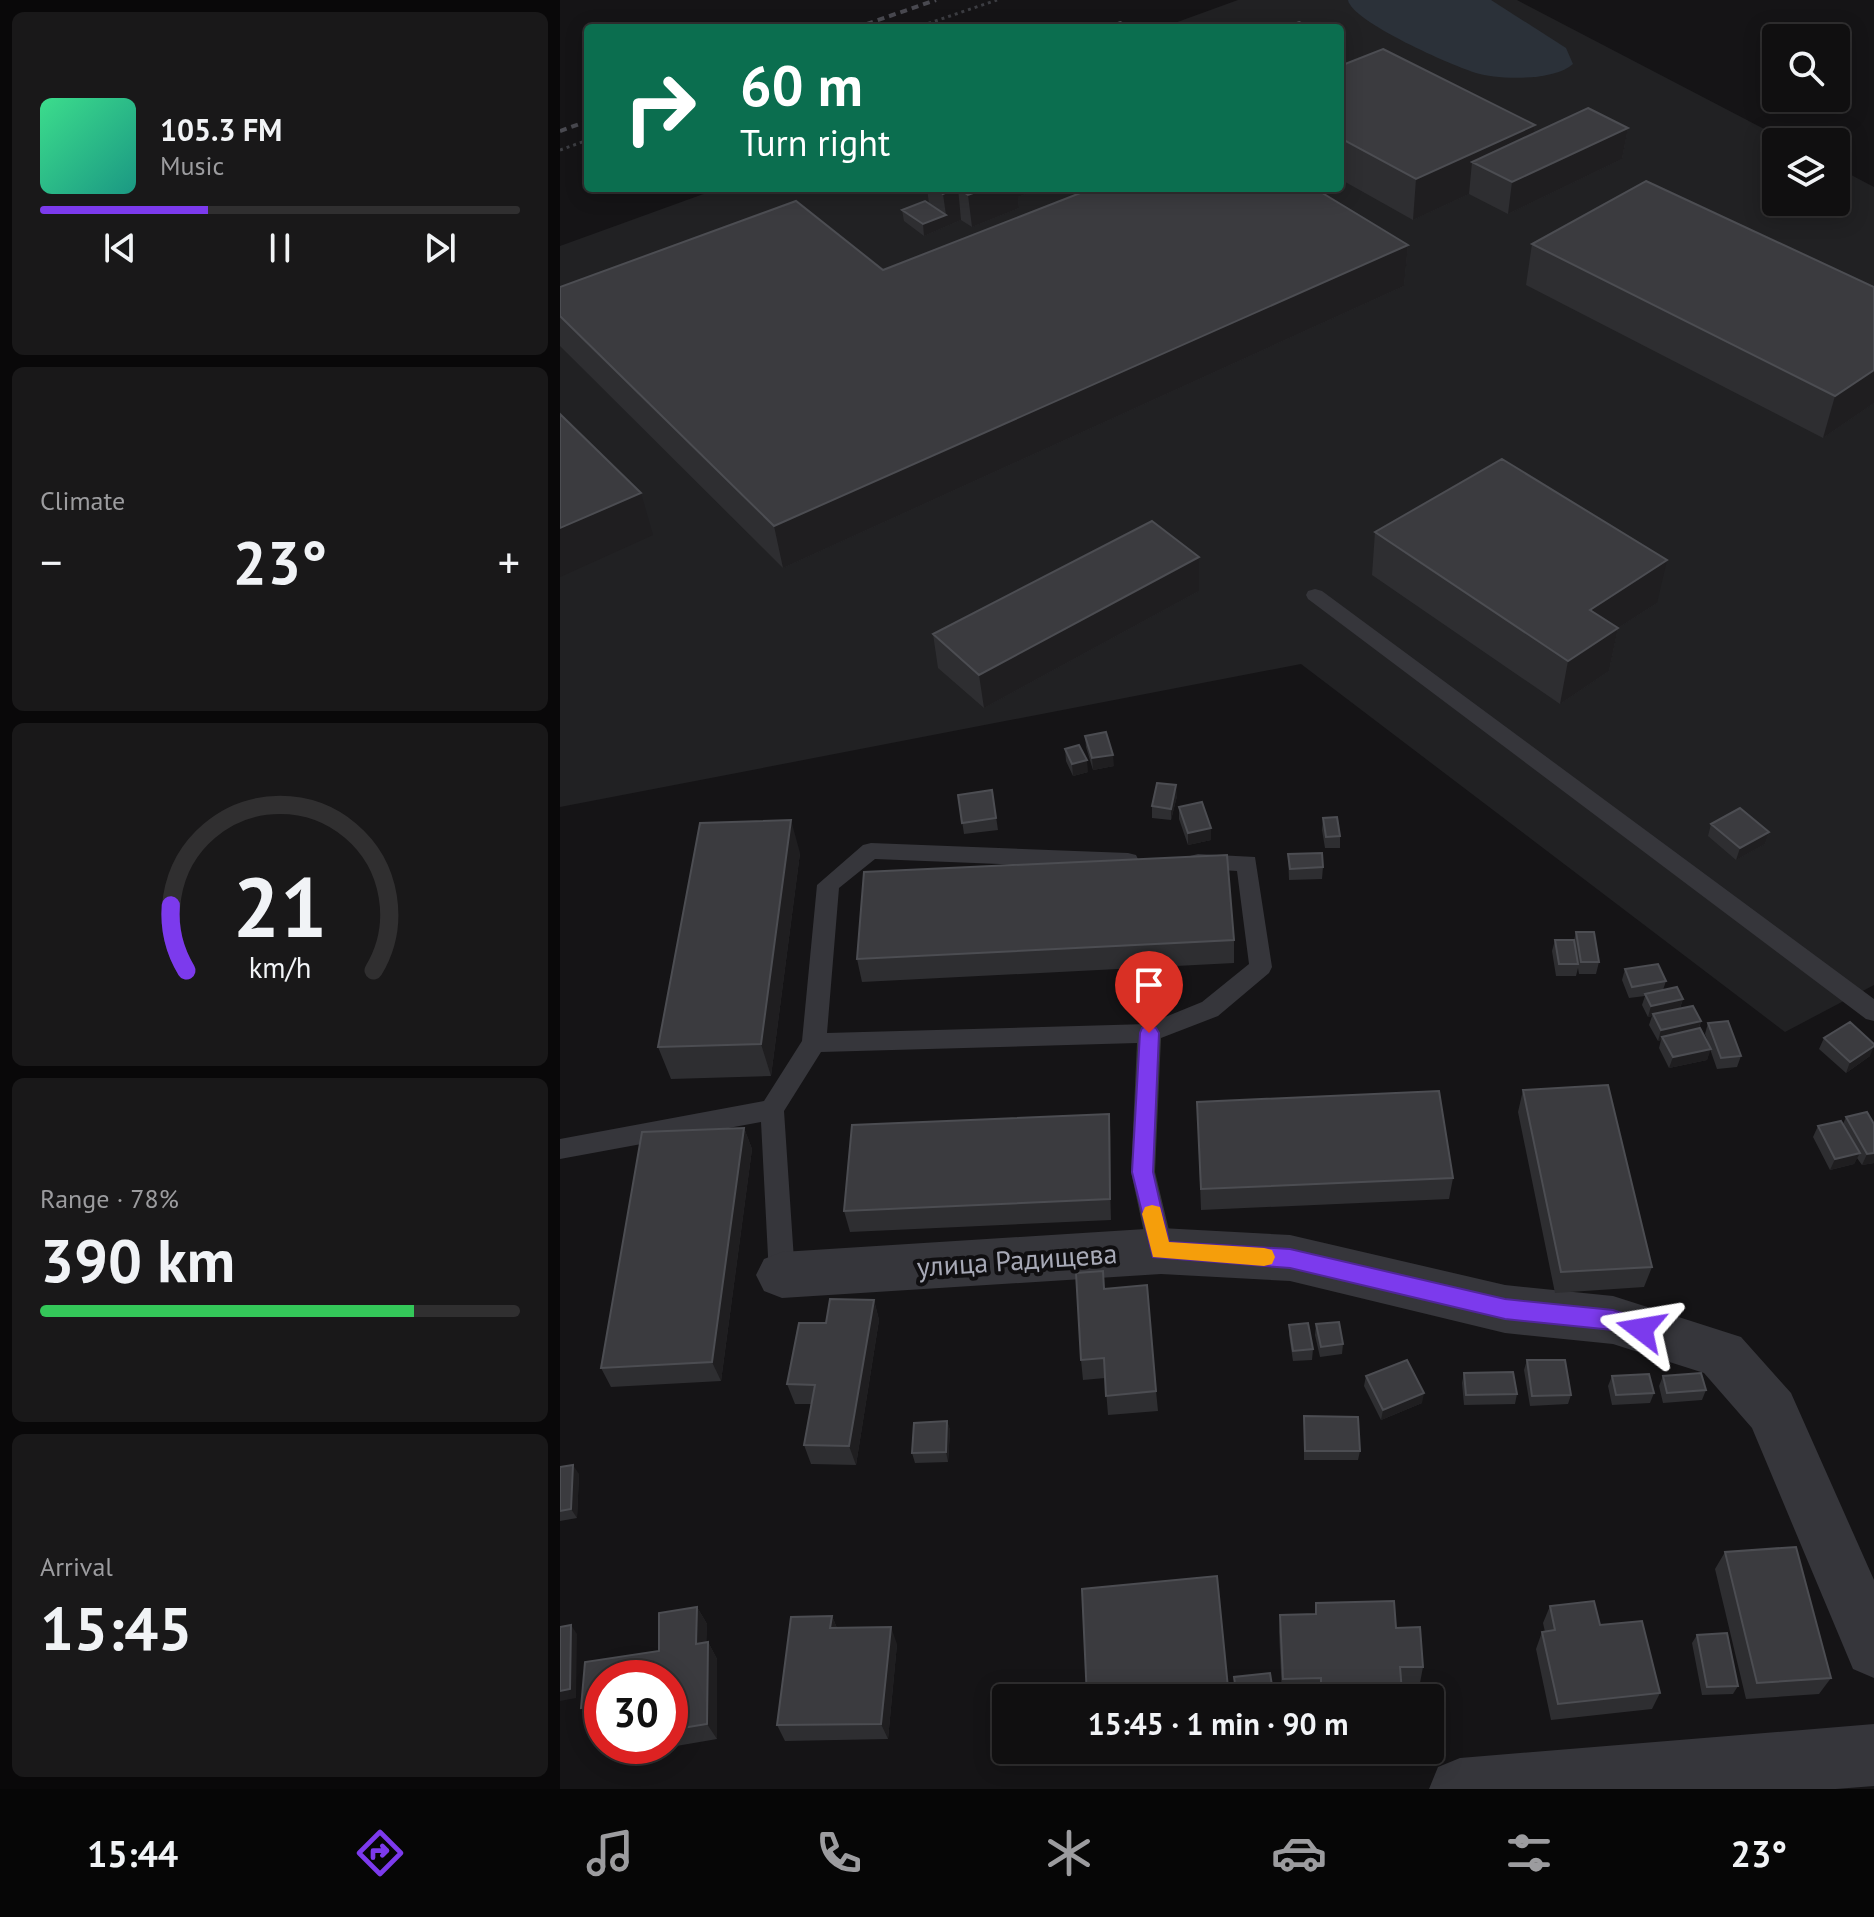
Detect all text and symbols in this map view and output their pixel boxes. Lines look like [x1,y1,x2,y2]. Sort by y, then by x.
map controls [1762,24,1850,216]
button: search [1762,24,1850,112]
text: 60 m [740,49,863,121]
icon: right [608,56,712,160]
text: 105.3 FM [160,110,282,149]
text: Turn right [740,119,890,166]
button: layers [1762,128,1850,216]
text: Music [160,149,224,182]
icon: previous [98,226,142,270]
icon: pause [258,226,302,270]
icon: next [418,226,462,270]
text: Climate [40,484,125,517]
text: 23° [233,523,327,601]
text: − [40,533,62,590]
text: + [498,533,520,590]
text: 21 [233,851,327,959]
text: km/h [249,949,311,986]
pin [1115,951,1183,1033]
icon: arrive [1127,963,1171,1007]
text: Range · 78% [40,1182,179,1215]
text: 390 km [40,1221,235,1299]
street label: улица Радищева [915,1234,1118,1285]
position arrow [1599,1287,1683,1371]
text: Arrival [40,1550,113,1583]
text: 15:45 [40,1589,192,1667]
speed limit sign: 30 [584,1660,688,1764]
text: 15:45 · 1 min · 90 m [1088,1704,1348,1743]
icon: directions [352,1825,408,1881]
icon: music [582,1825,638,1881]
icon: phone [811,1825,867,1881]
icon: climate [1041,1825,1097,1881]
icon: car [1271,1825,1327,1881]
icon: filters [1501,1825,1557,1881]
text: 15:44 [87,1830,178,1877]
text: 23° [1730,1830,1787,1877]

